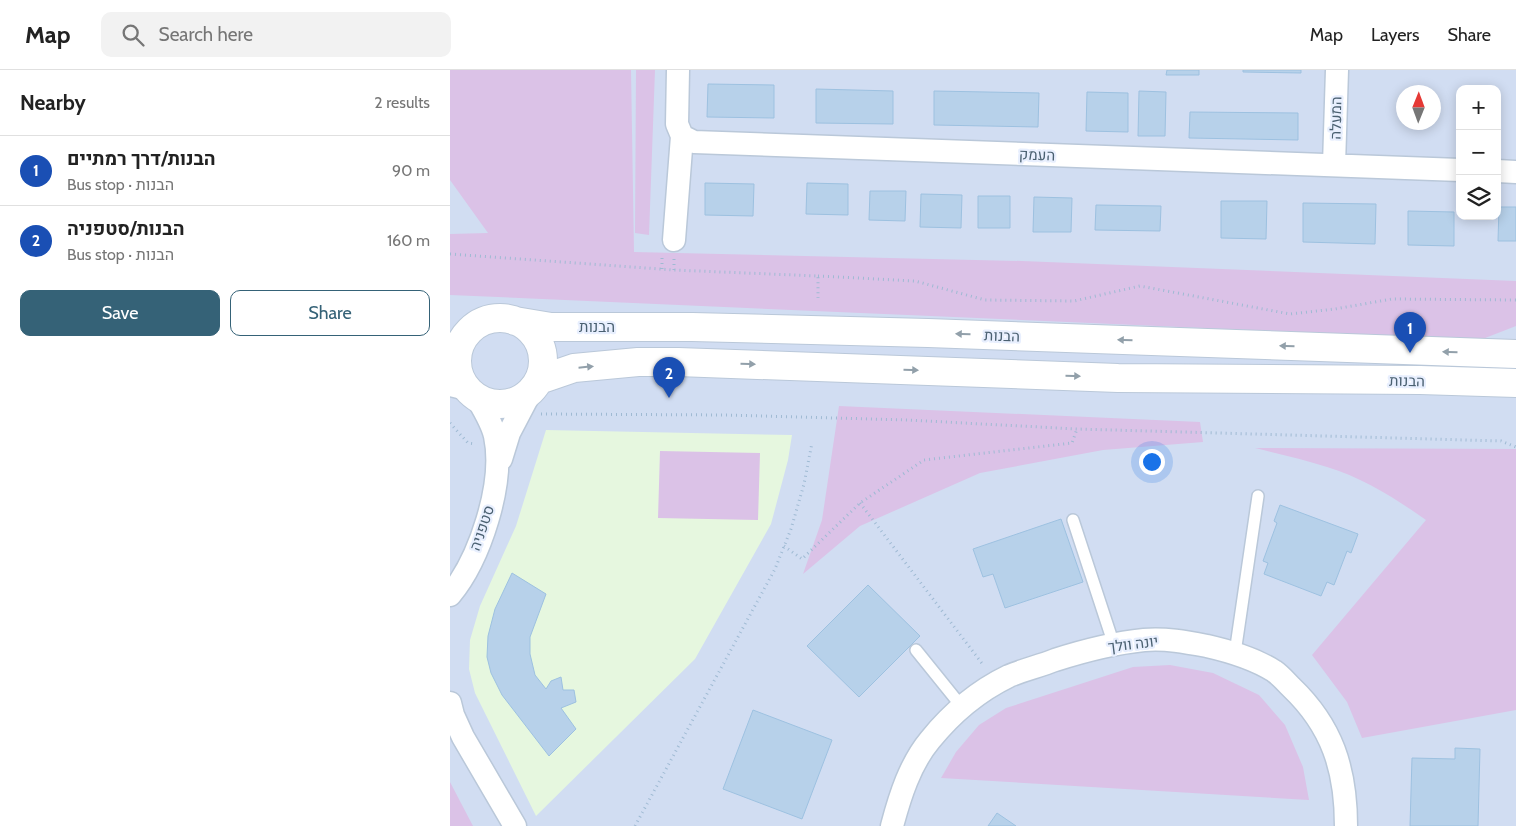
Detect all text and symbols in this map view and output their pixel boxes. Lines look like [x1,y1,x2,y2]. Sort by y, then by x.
search box [101,12,451,57]
text: Map [25,20,71,49]
icon: search [119,21,147,49]
text: Search here [159,23,253,46]
text: Map [1310,24,1343,46]
text: Layers [1371,24,1420,46]
text: Share [1448,24,1491,46]
north arrow [1396,85,1441,130]
map controls [1456,85,1501,220]
button: + [1456,85,1501,130]
text: Nearby [20,90,86,115]
text: 2 results [374,93,430,112]
street label: המעלה [1327,96,1345,140]
button: − [1456,130,1501,175]
street label: העמק [1019,145,1055,165]
text: הבנות/דרך רמתיים [67,147,216,170]
text: 1 [33,161,39,180]
text: 90 m [392,161,430,180]
text: Bus stop · הבנות [67,175,174,194]
button: layers [1456,175,1501,220]
text: הבנות/סטפניה [67,217,184,240]
text: 2 [32,231,40,250]
text: 160 m [387,231,430,250]
text: Bus stop · הבנות [67,245,174,264]
button: Save [20,290,220,336]
button: Share [230,290,430,336]
pin: 1 [1394,312,1426,353]
street label: הבנות [579,318,615,336]
street label: הבנות [984,326,1020,346]
one-way arrow [954,330,970,338]
one-way arrow [1117,336,1133,344]
one-way arrow [1279,342,1295,350]
one-way arrow [1442,347,1458,355]
pin: 2 [653,357,685,398]
one-way arrow [740,360,756,368]
one-way arrow [578,363,594,371]
one-way arrow [903,366,919,374]
one-way arrow [1065,372,1081,380]
street label: הבנות [1389,372,1425,390]
your location [1139,449,1165,475]
street label: סטפניה [466,503,498,553]
street label: יונה וולך [1107,632,1159,656]

